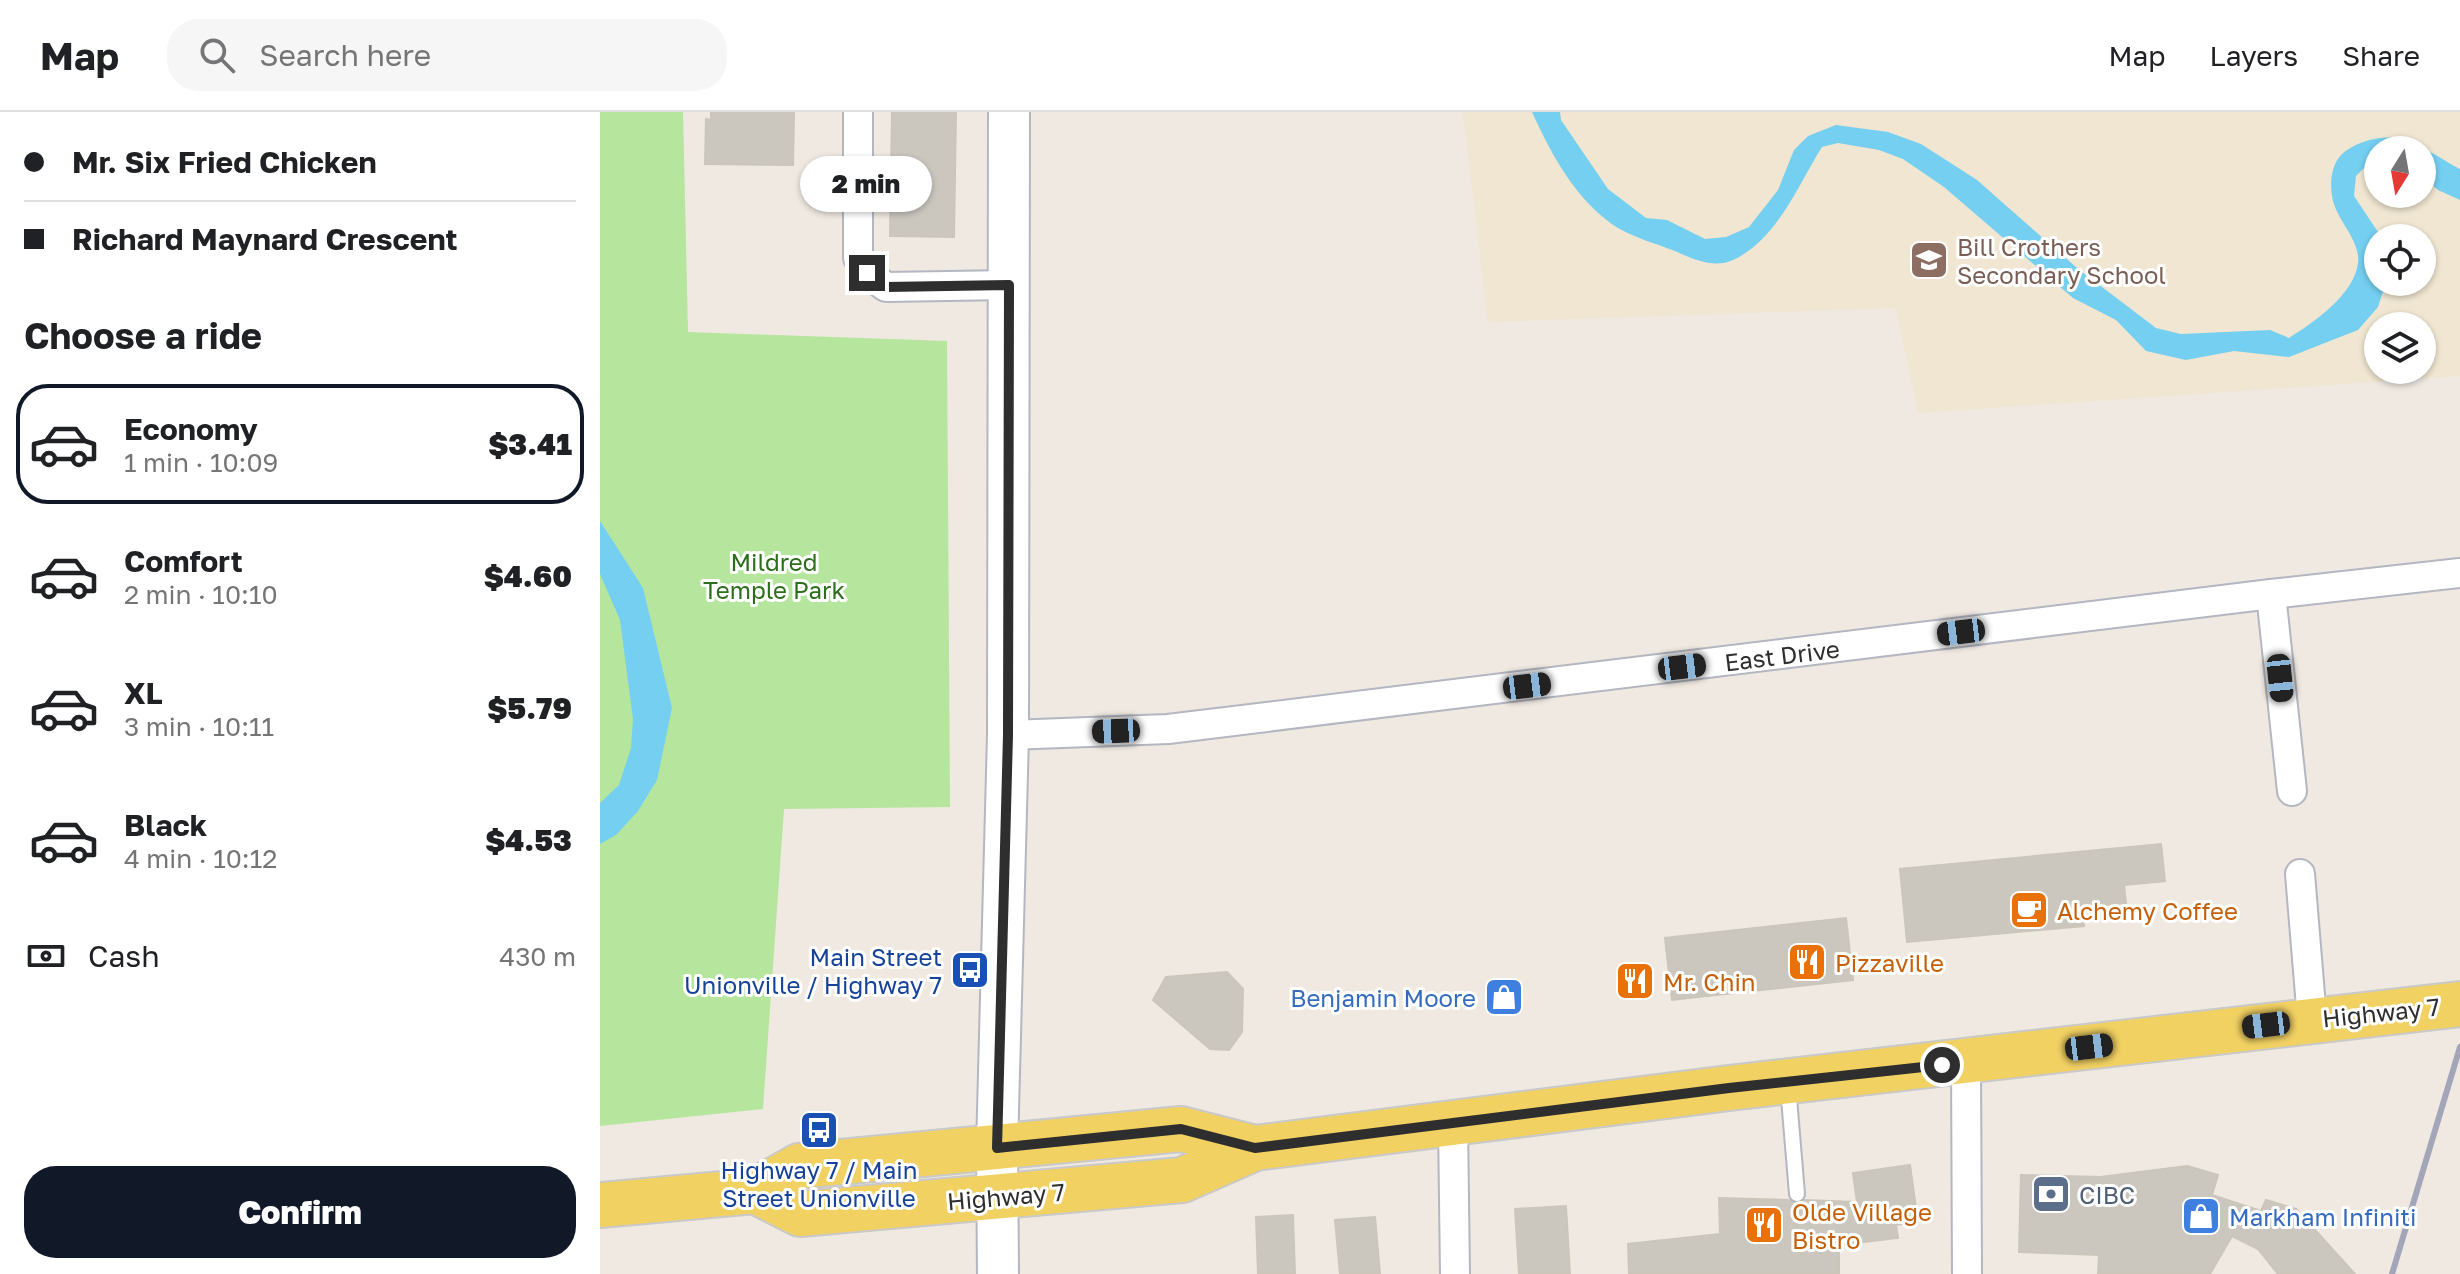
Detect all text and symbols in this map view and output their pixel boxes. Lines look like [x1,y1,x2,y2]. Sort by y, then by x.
search box [167,19,727,91]
text: Map [40,33,119,78]
icon: search [195,33,239,77]
text: Search here [259,37,431,73]
text: Map [2108,39,2166,72]
text: Layers [2210,39,2298,72]
text: Share [2342,39,2420,72]
north arrow [2364,136,2436,208]
map controls [2364,136,2436,384]
text: Mr. Six Fried Chicken [72,144,377,180]
callout: 2 min [801,157,933,213]
text: 2 min [832,168,900,199]
text: Richard Maynard Crescent [72,221,458,257]
button: locate [2364,224,2436,296]
place label: Bill Crothers Secondary School [1957,232,2166,289]
school or university icon: Bill Crothers Secondary School [1908,239,1950,281]
route end [849,255,885,291]
button: layers [2364,312,2436,384]
text: Choose a ride [24,314,262,357]
icon: car [28,408,100,480]
text: Economy [124,411,258,447]
text: $3.41 [488,426,572,462]
text: 1 min · 10:09 [124,447,278,478]
icon: car [28,540,100,612]
text: Comfort [124,543,243,579]
park label: Mildred Temple Park [703,547,845,604]
text: $4.60 [484,558,572,594]
text: 2 min · 10:10 [124,579,278,610]
car [1936,617,1986,647]
street label: East Drive [1723,634,1841,676]
car [1657,652,1707,682]
car [2266,653,2294,703]
car [1502,671,1552,701]
icon: car [28,672,100,744]
text: XL [124,675,163,711]
text: $5.79 [487,690,572,726]
text: 3 min · 10:11 [124,711,274,742]
car [1092,718,1140,744]
icon: car [28,804,100,876]
text: Black [124,807,207,843]
text: $4.53 [485,822,572,858]
text: 4 min · 10:12 [124,843,277,874]
cafe icon: Alchemy Coffee [2008,889,2050,931]
place label: Alchemy Coffee [2057,896,2238,925]
icon: cash [24,934,68,978]
text: Cash [88,938,160,974]
text: 430 m [499,941,576,972]
restaurant icon: Pizzaville [1786,941,1828,983]
place label: Main Street Unionville / Highway 7 [684,942,942,999]
place label: Pizzaville [1835,948,1944,977]
bus stop icon: Main Street Unionville / Highway 7 [949,949,991,991]
restaurant icon: Mr. Chin [1614,960,1656,1002]
place label: Mr. Chin [1663,967,1756,996]
shop icon: Benjamin Moore [1483,976,1525,1018]
place label: Benjamin Moore [1290,983,1476,1012]
street label: Highway 7 [2321,991,2441,1033]
car [2241,1010,2291,1040]
car [2064,1032,2114,1062]
route start [1924,1047,1960,1083]
bus stop icon: Highway 7 / Main Street Unionville [798,1109,840,1151]
place label: Highway 7 / Main Street Unionville [720,1155,918,1212]
button: Confirm [24,1166,576,1258]
bank icon: CIBC [2030,1173,2072,1215]
street label: Highway 7 [946,1176,1066,1216]
place label: CIBC [2079,1180,2135,1209]
shop icon: Markham Infiniti [2180,1195,2222,1237]
place label: Olde Village Bistro [1792,1197,1932,1254]
place label: Markham Infiniti [2229,1202,2416,1231]
restaurant icon: Olde Village Bistro [1743,1204,1785,1246]

